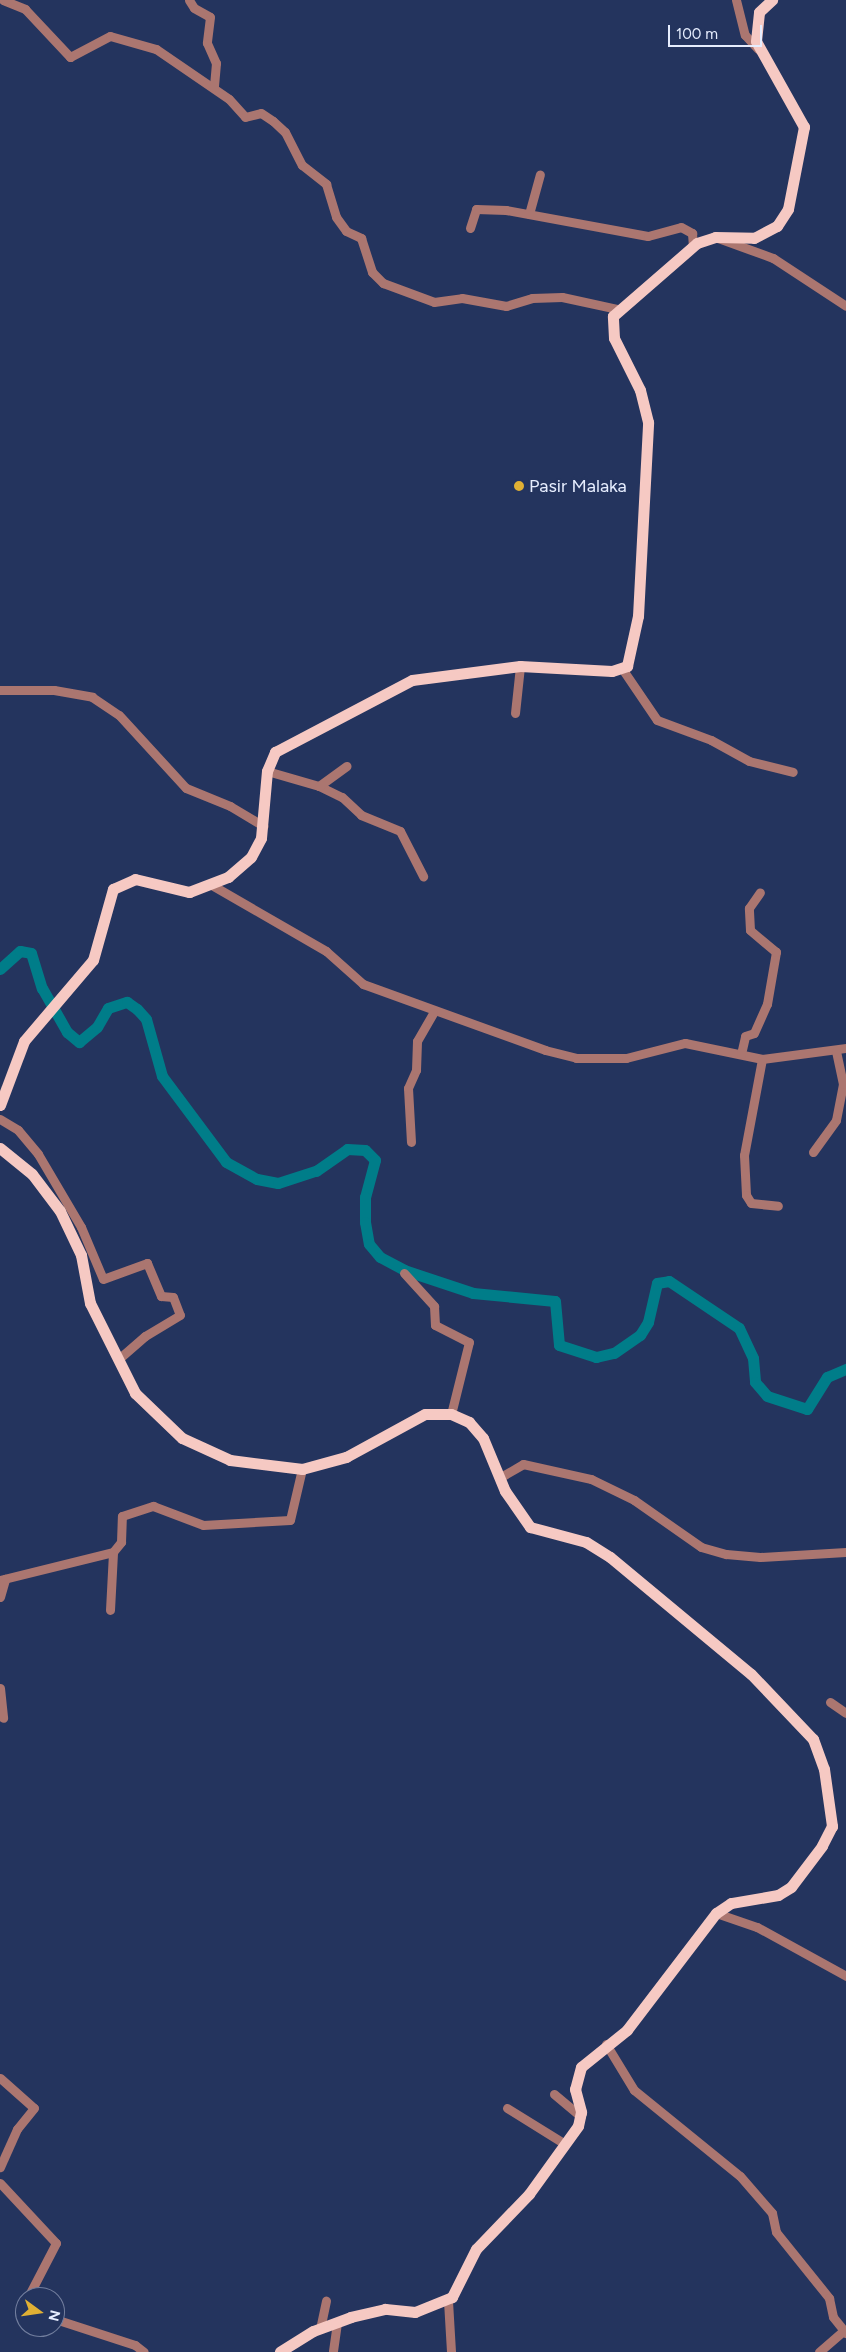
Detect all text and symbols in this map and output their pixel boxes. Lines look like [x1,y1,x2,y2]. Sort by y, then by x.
scale bar [671,15,765,47]
text: 100 m [676,25,718,43]
place label: Pasir Malaka [529,475,627,497]
marker: Pasir Malaka [513,480,525,492]
north arrow [15,2287,65,2337]
text: N [45,2308,64,2323]

